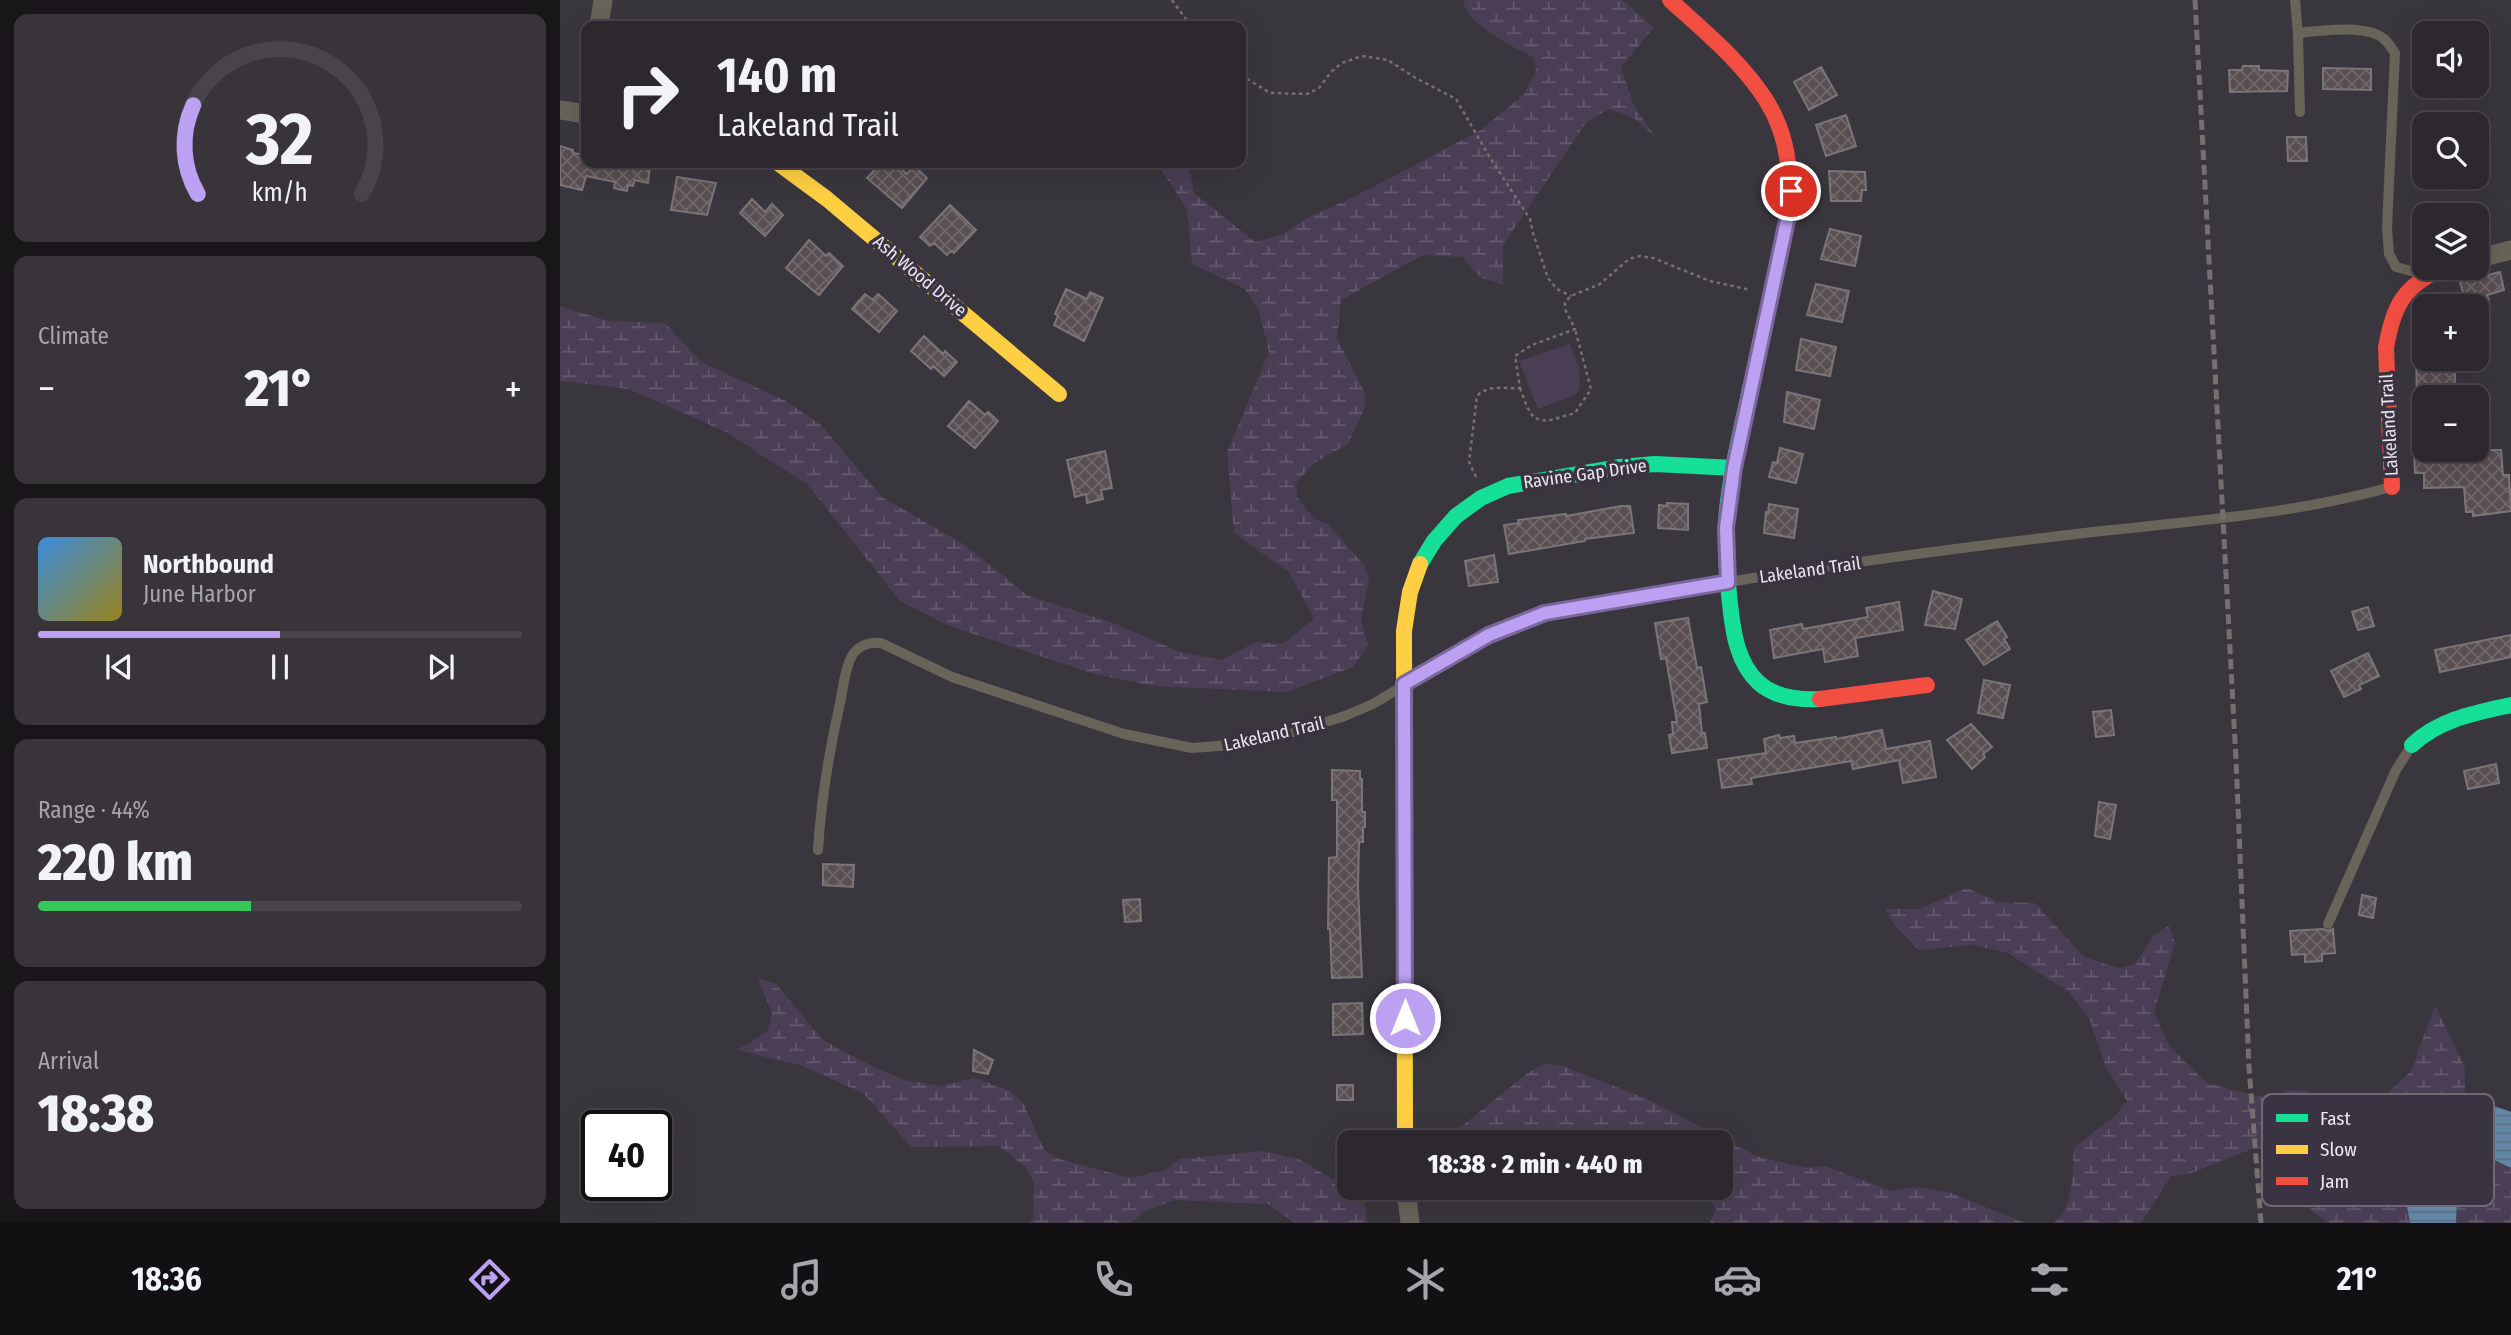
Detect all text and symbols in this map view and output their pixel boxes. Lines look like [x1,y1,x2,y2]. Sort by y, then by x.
map controls [2412,21,2489,462]
button: sound [2412,21,2489,98]
text: 140 m [717,46,837,105]
icon: right [602,49,693,140]
text: 32 [245,96,314,183]
text: Lakeland Trail [717,106,899,144]
button: search [2412,112,2489,189]
pin [1761,161,1821,221]
icon: arrive [1772,172,1810,210]
text: km/h [252,178,308,208]
button: layers [2412,203,2489,280]
street label: Ash Wood Drive [869,231,971,321]
button: + [2412,294,2489,371]
text: Climate [38,322,109,350]
text: 21° [245,357,315,420]
text: − [38,366,55,412]
text: + [505,366,522,412]
street label: Lakeland Trail [2375,373,2403,477]
button: − [2412,385,2489,462]
street label: Ravine Gap Drive [1522,454,1648,494]
text: Northbound [143,549,274,580]
street label: Lakeland Trail [1758,552,1862,588]
text: June Harbor [143,580,256,608]
icon: previous [100,648,138,686]
icon: pause [261,648,299,686]
icon: next [422,648,460,686]
street label: Lakeland Trail [1222,712,1327,756]
text: Range · 44% [38,796,150,824]
text: 220 km [38,831,193,894]
position arrow [1368,981,1442,1055]
text: Arrival [38,1047,99,1075]
text: 18:38 [38,1082,154,1145]
legend [2262,1094,2494,1206]
text: Fast [2320,1107,2351,1130]
speed limit sign: 40 [581,1110,672,1201]
text: Slow [2320,1138,2357,1161]
text: 18:38 · 2 min · 440 m [1427,1149,1643,1180]
text: Jam [2320,1170,2349,1193]
icon: directions [465,1255,514,1304]
icon: music [777,1255,826,1304]
icon: phone [1089,1255,1138,1304]
icon: climate [1401,1255,1450,1304]
icon: car [1713,1255,1762,1304]
icon: filters [2025,1255,2074,1304]
text: 18:36 [132,1260,202,1298]
text: 21° [2337,1260,2379,1298]

